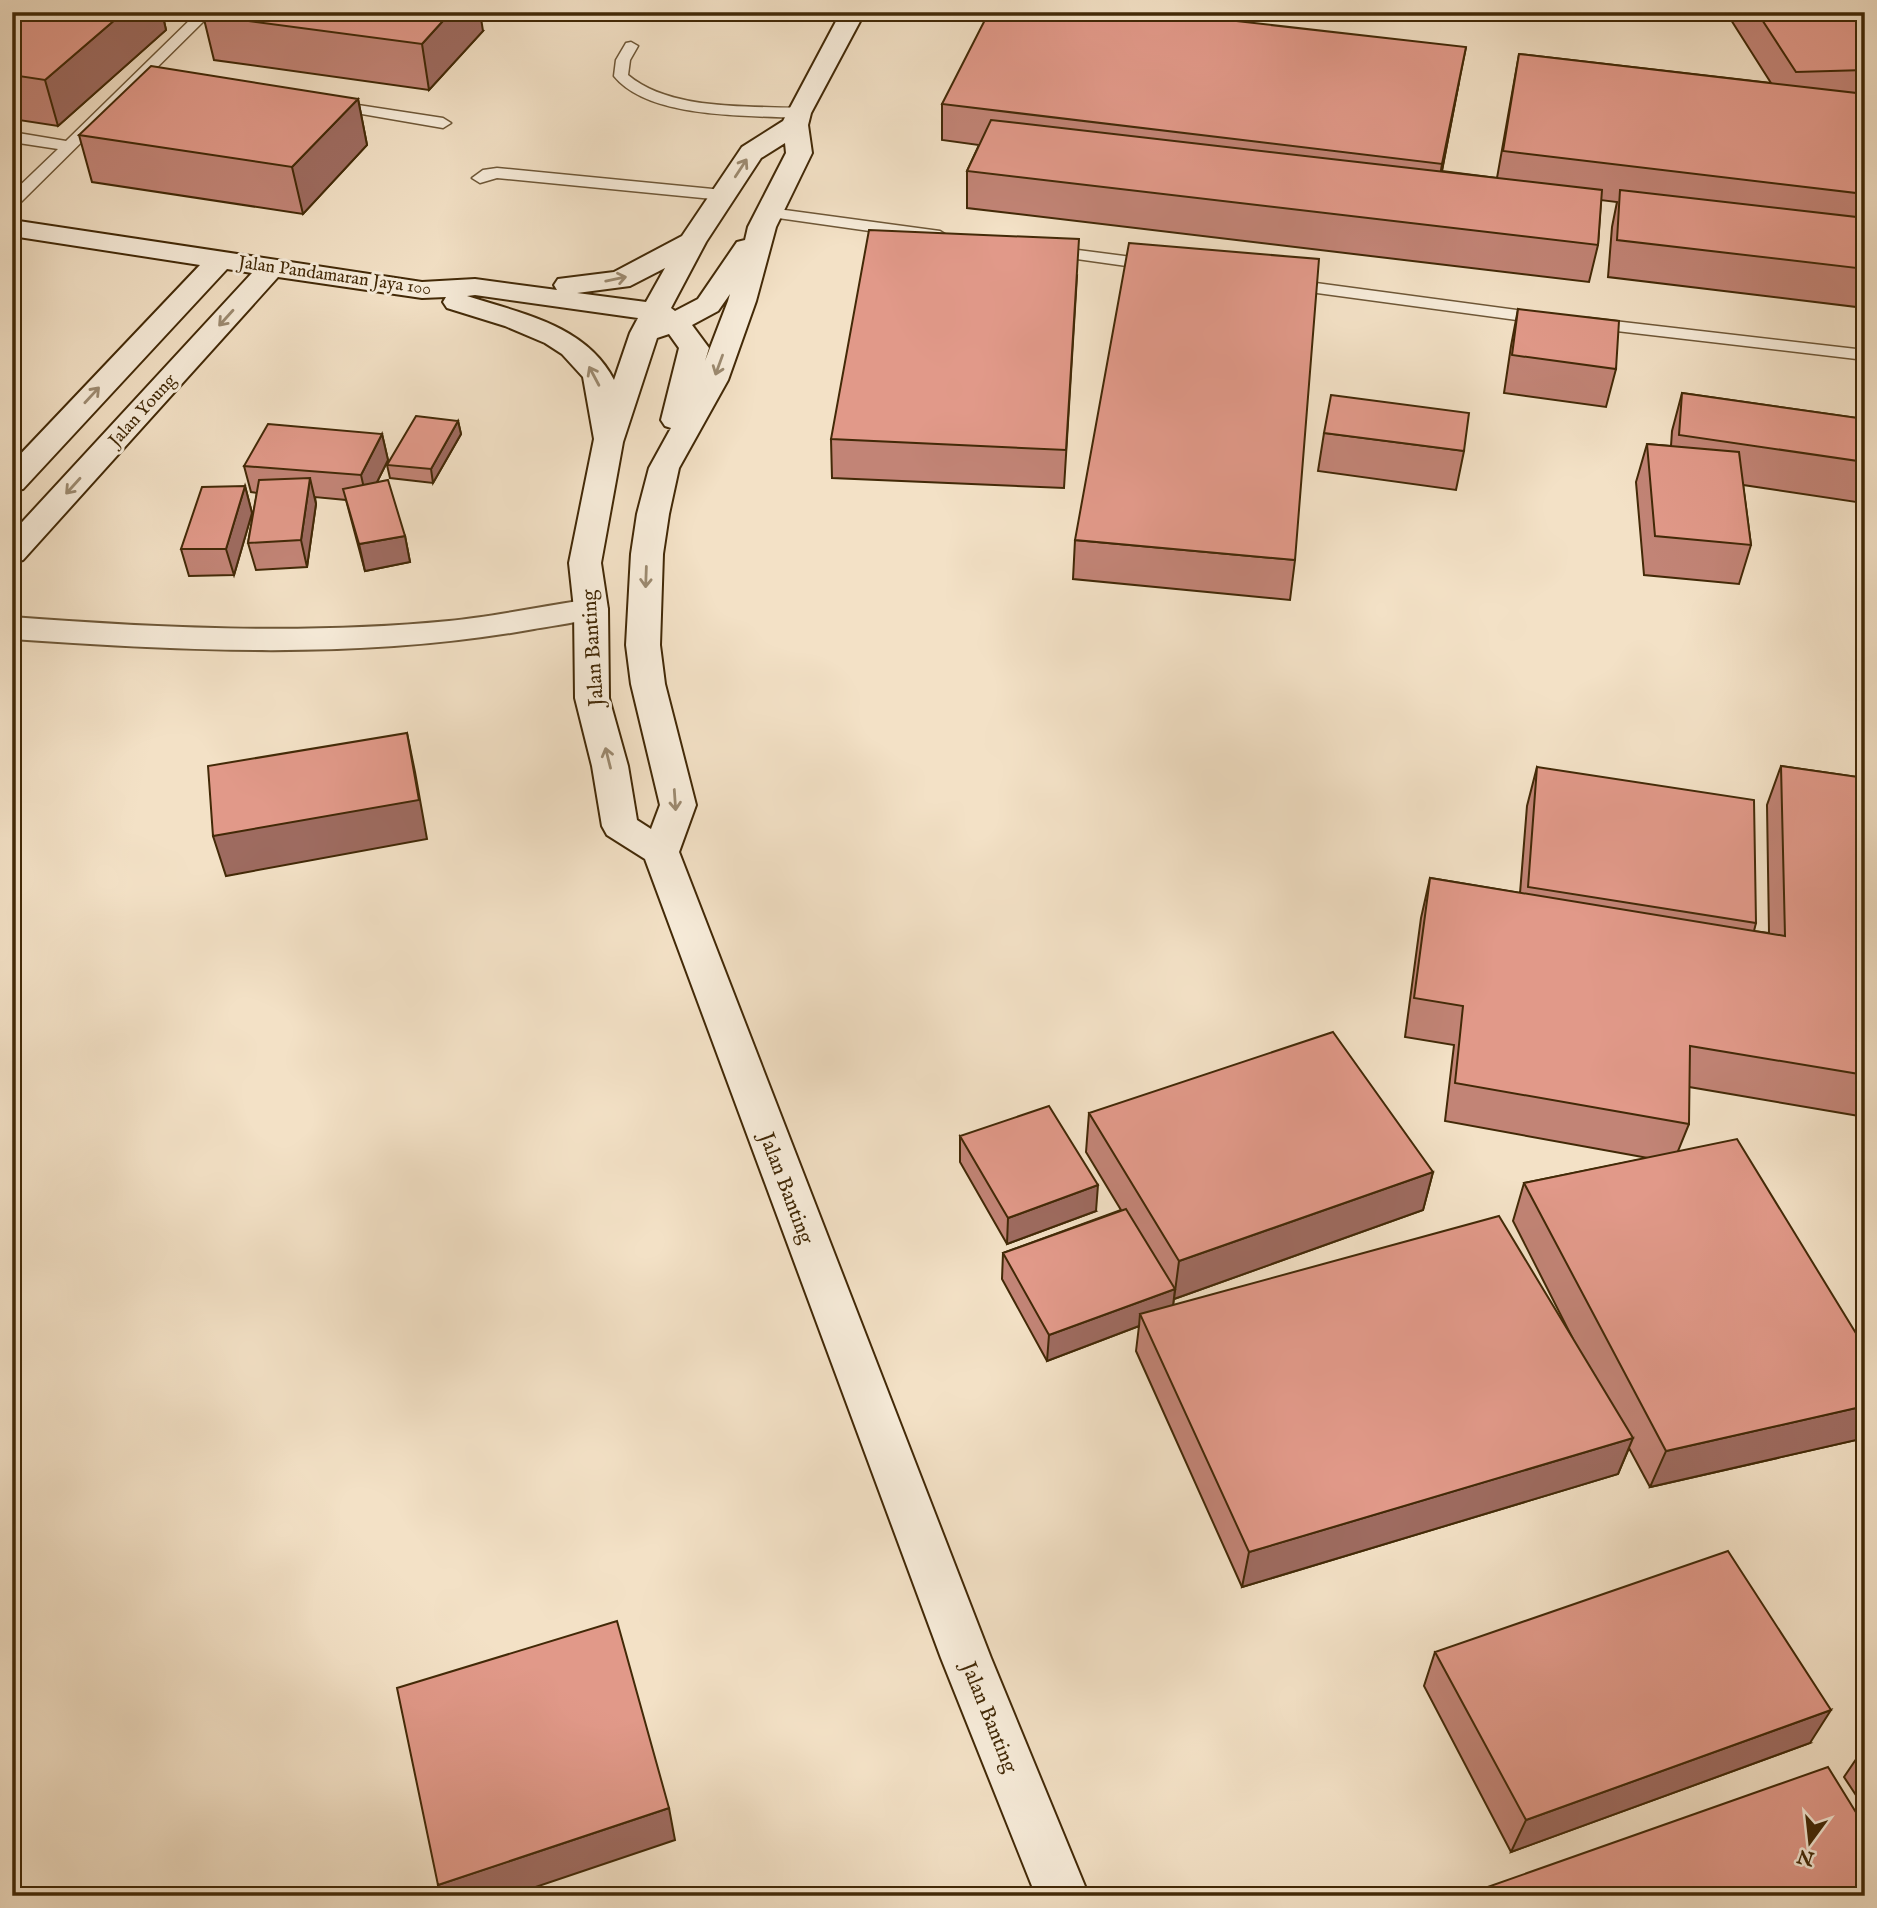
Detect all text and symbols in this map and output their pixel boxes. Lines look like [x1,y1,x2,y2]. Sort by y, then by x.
one-way arrow [734,159,748,179]
street label: Jalan Pandamaran Jaya 100 [235,251,433,301]
one-way arrow [604,272,627,286]
one-way arrow [219,308,235,326]
one-way arrow [712,353,724,375]
one-way arrow [587,366,601,386]
street label: Jalan Young [103,370,182,454]
one-way arrow [83,387,100,404]
one-way arrow [65,477,82,494]
one-way arrow [640,565,653,588]
street label: Jalan Banting [576,588,611,709]
one-way arrow [601,747,614,770]
one-way arrow [668,788,681,811]
street label: Jalan Banting [751,1127,819,1249]
street label: Jalan Banting [953,1656,1023,1778]
north arrow [1776,1806,1846,1876]
text: N [1795,1843,1818,1870]

